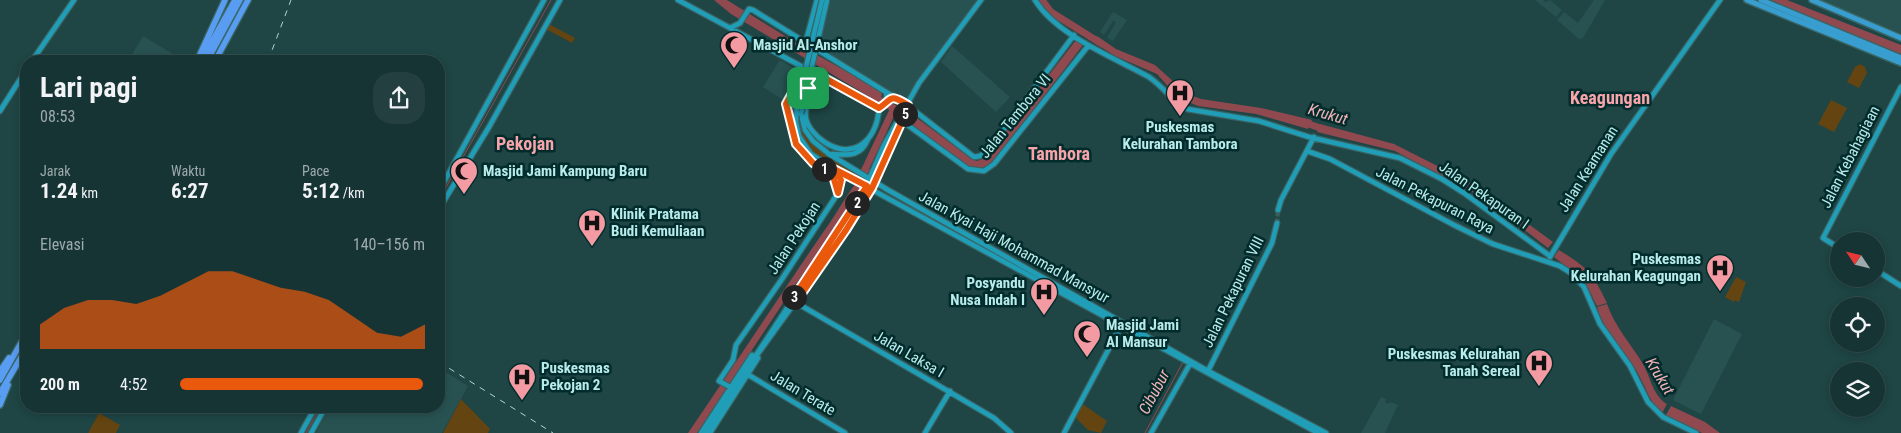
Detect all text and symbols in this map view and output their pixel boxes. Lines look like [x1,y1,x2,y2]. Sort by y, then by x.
mosque icon: Masjid Al-Anshor [719,30,749,69]
place label: Masjid Al-Anshor [753,36,857,54]
pin [787,67,829,109]
street label: Jalan Tambora VI [976,70,1054,162]
text: Lari pagi [40,71,138,104]
button: share [373,72,425,124]
icon: arrive [794,74,822,102]
hospital icon: Puskesmas Kelurahan Tambora [1165,78,1195,117]
district label: Keagungan [1570,87,1650,108]
water label: Krukut [1306,99,1350,129]
pin: 5 [892,102,918,126]
street label: Jalan Kebahagiaan [1816,103,1884,211]
text: 5 [902,106,909,122]
text: 08:53 [40,107,75,126]
place label: Puskesmas Kelurahan Tambora [1123,118,1237,153]
street label: Jalan Keamanan [1554,123,1622,215]
district label: Pekojan [496,133,554,154]
district label: Tambora [1028,143,1090,164]
mosque icon: Masjid Jami Kampung Baru [449,156,479,195]
pin: 1 [812,156,836,182]
street label: Jalan Pekapuran I [1436,157,1532,233]
text: 1 [821,161,828,177]
place label: Masjid Jami Kampung Baru [483,162,647,180]
street label: Jalan Pekapuran Raya [1373,162,1497,238]
text: Jarak [40,163,70,179]
text: Waktu [171,163,205,179]
text: Pace [302,163,329,179]
text: 1.24 [40,179,78,203]
text: 6:27 [171,179,209,203]
text: 5:12 [302,179,340,203]
text: km [78,185,98,201]
text: /km [340,185,365,201]
street label: Jalan Kyai Haji Mohammad Mansyur [916,187,1113,307]
pin: 2 [844,190,870,216]
text: 2 [854,195,861,211]
street label: Jalan Pekojan [764,198,824,278]
place label: Klinik Pratama Budi Kemuliaan [611,205,704,240]
hospital icon: Klinik Pratama Budi Kemuliaan [577,208,607,247]
north arrow [1830,232,1885,288]
map controls [1830,232,1885,417]
street label: Jalan Pekapuran VIII [1198,233,1268,351]
text: Elevasi [40,235,84,254]
text: 140–156 m [353,235,425,254]
place label: Puskesmas Kelurahan Keagungan [1571,250,1701,285]
hospital icon: Puskesmas Kelurahan Keagungan [1705,253,1735,292]
place label: Posyandu Nusa Indah I [950,274,1025,309]
hospital icon: Posyandu Nusa Indah I [1029,277,1059,316]
pin: 3 [782,284,806,310]
text: 3 [791,289,798,305]
button: locate [1830,297,1885,352]
place label: Masjid Jami Al Mansur [1106,316,1179,351]
mosque icon: Masjid Jami Al Mansur [1072,319,1102,358]
street label: Jalan Laksa I [871,327,947,381]
place label: Puskesmas Kelurahan Tanah Sereal [1388,345,1520,380]
hospital icon: Puskesmas Kelurahan Tanah Sereal [1524,348,1554,387]
water label: Krukut [1642,354,1679,398]
place label: Puskesmas Pekojan 2 [541,359,610,394]
hospital icon: Puskesmas Pekojan 2 [507,362,537,401]
button: layers [1830,362,1885,417]
water label: Cibubur [1134,365,1174,417]
street label: Jalan Terate [767,367,839,419]
text: 200 m [40,375,80,394]
text: 4:52 [120,375,147,394]

